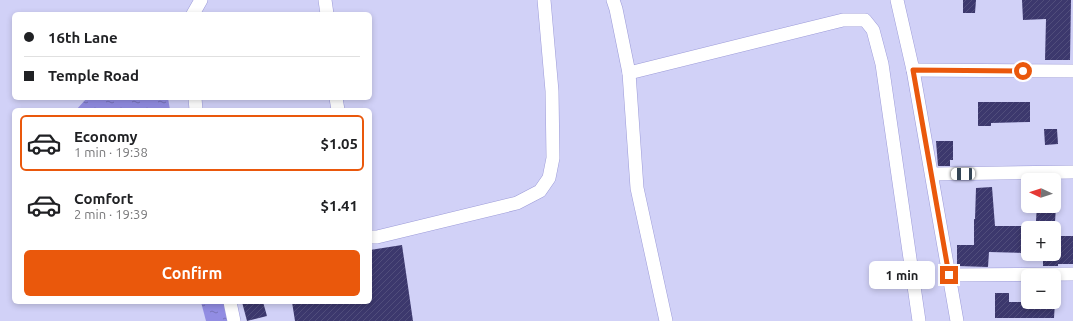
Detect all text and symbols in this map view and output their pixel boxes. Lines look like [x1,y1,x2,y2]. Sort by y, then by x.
text: 16th Lane [48,29,118,46]
route start [1014,62,1032,80]
text: Temple Road [48,67,139,84]
icon: car [26,125,62,161]
text: Economy [74,128,138,145]
text: $1.05 [320,135,358,152]
text: 1 min · 19:38 [74,145,148,159]
car [951,168,975,180]
north arrow [1021,173,1061,213]
map controls [1021,173,1061,309]
icon: car [26,187,62,223]
text: Comfort [74,190,133,207]
text: $1.41 [320,197,358,214]
text: 2 min · 19:39 [74,207,148,221]
button: + [1021,221,1061,261]
button: Confirm [24,250,360,296]
callout: 1 min [869,261,935,289]
route end [940,266,958,284]
text: 1 min [886,268,918,282]
button: − [1021,269,1061,309]

